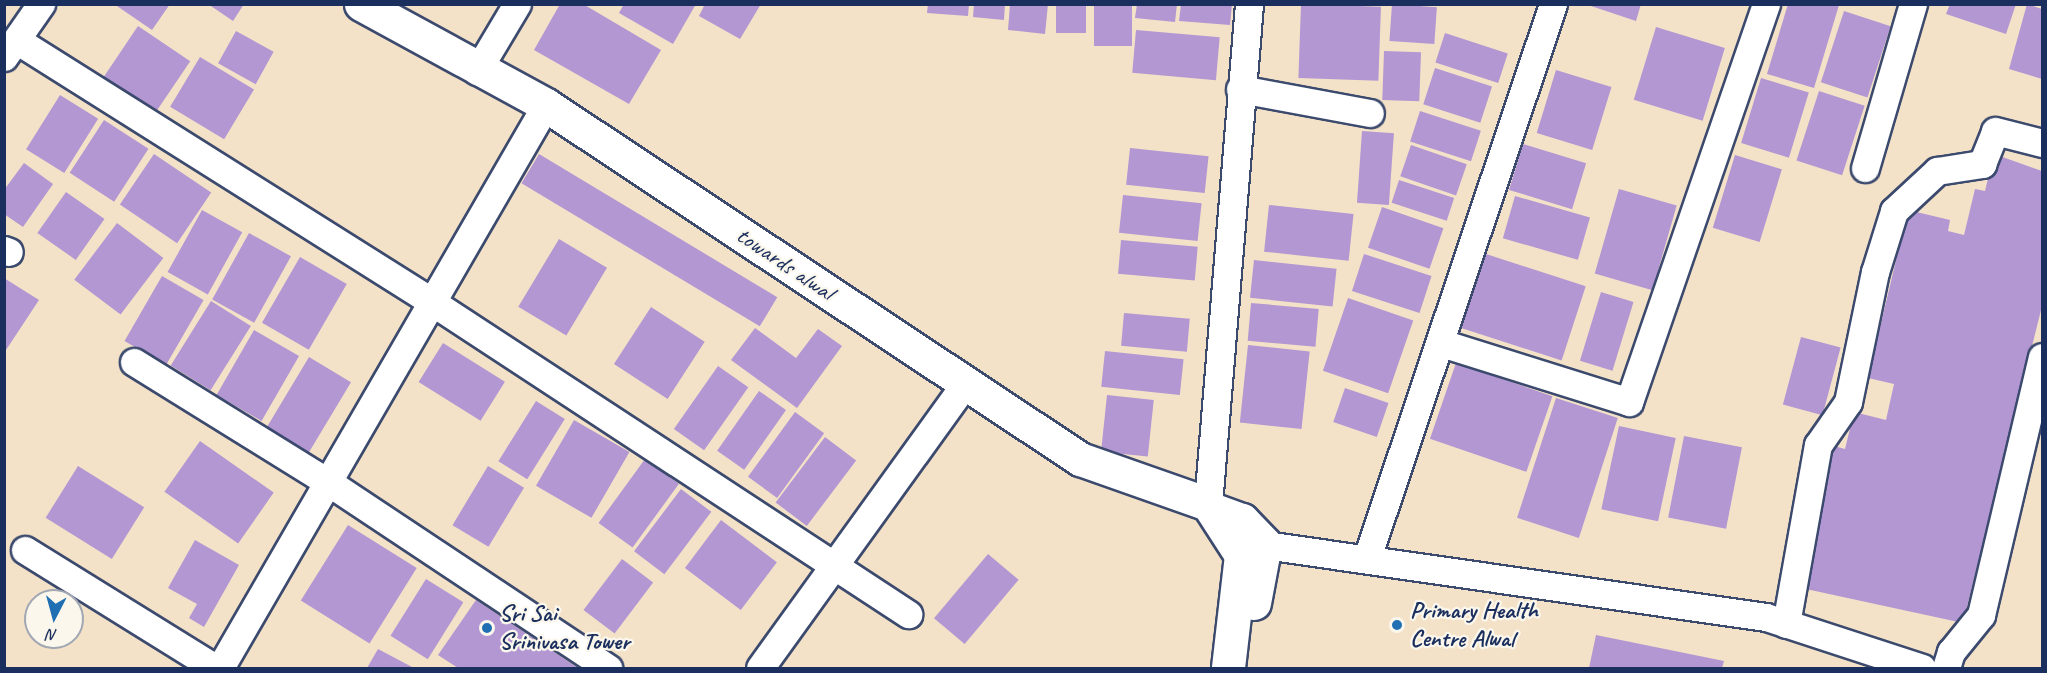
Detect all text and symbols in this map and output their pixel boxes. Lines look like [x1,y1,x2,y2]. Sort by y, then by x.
street label: towards alwal [731,221,839,307]
north arrow [24,589,84,649]
place label: Primary Health Centre Alwal [1410,597,1537,653]
place label: Sri Sai Srinivasa Tower [499,600,629,656]
marker: Primary Health Centre Alwal [1388,616,1406,634]
marker: Sri Sai Srinivasa Tower [480,621,494,635]
text: N [46,624,58,645]

